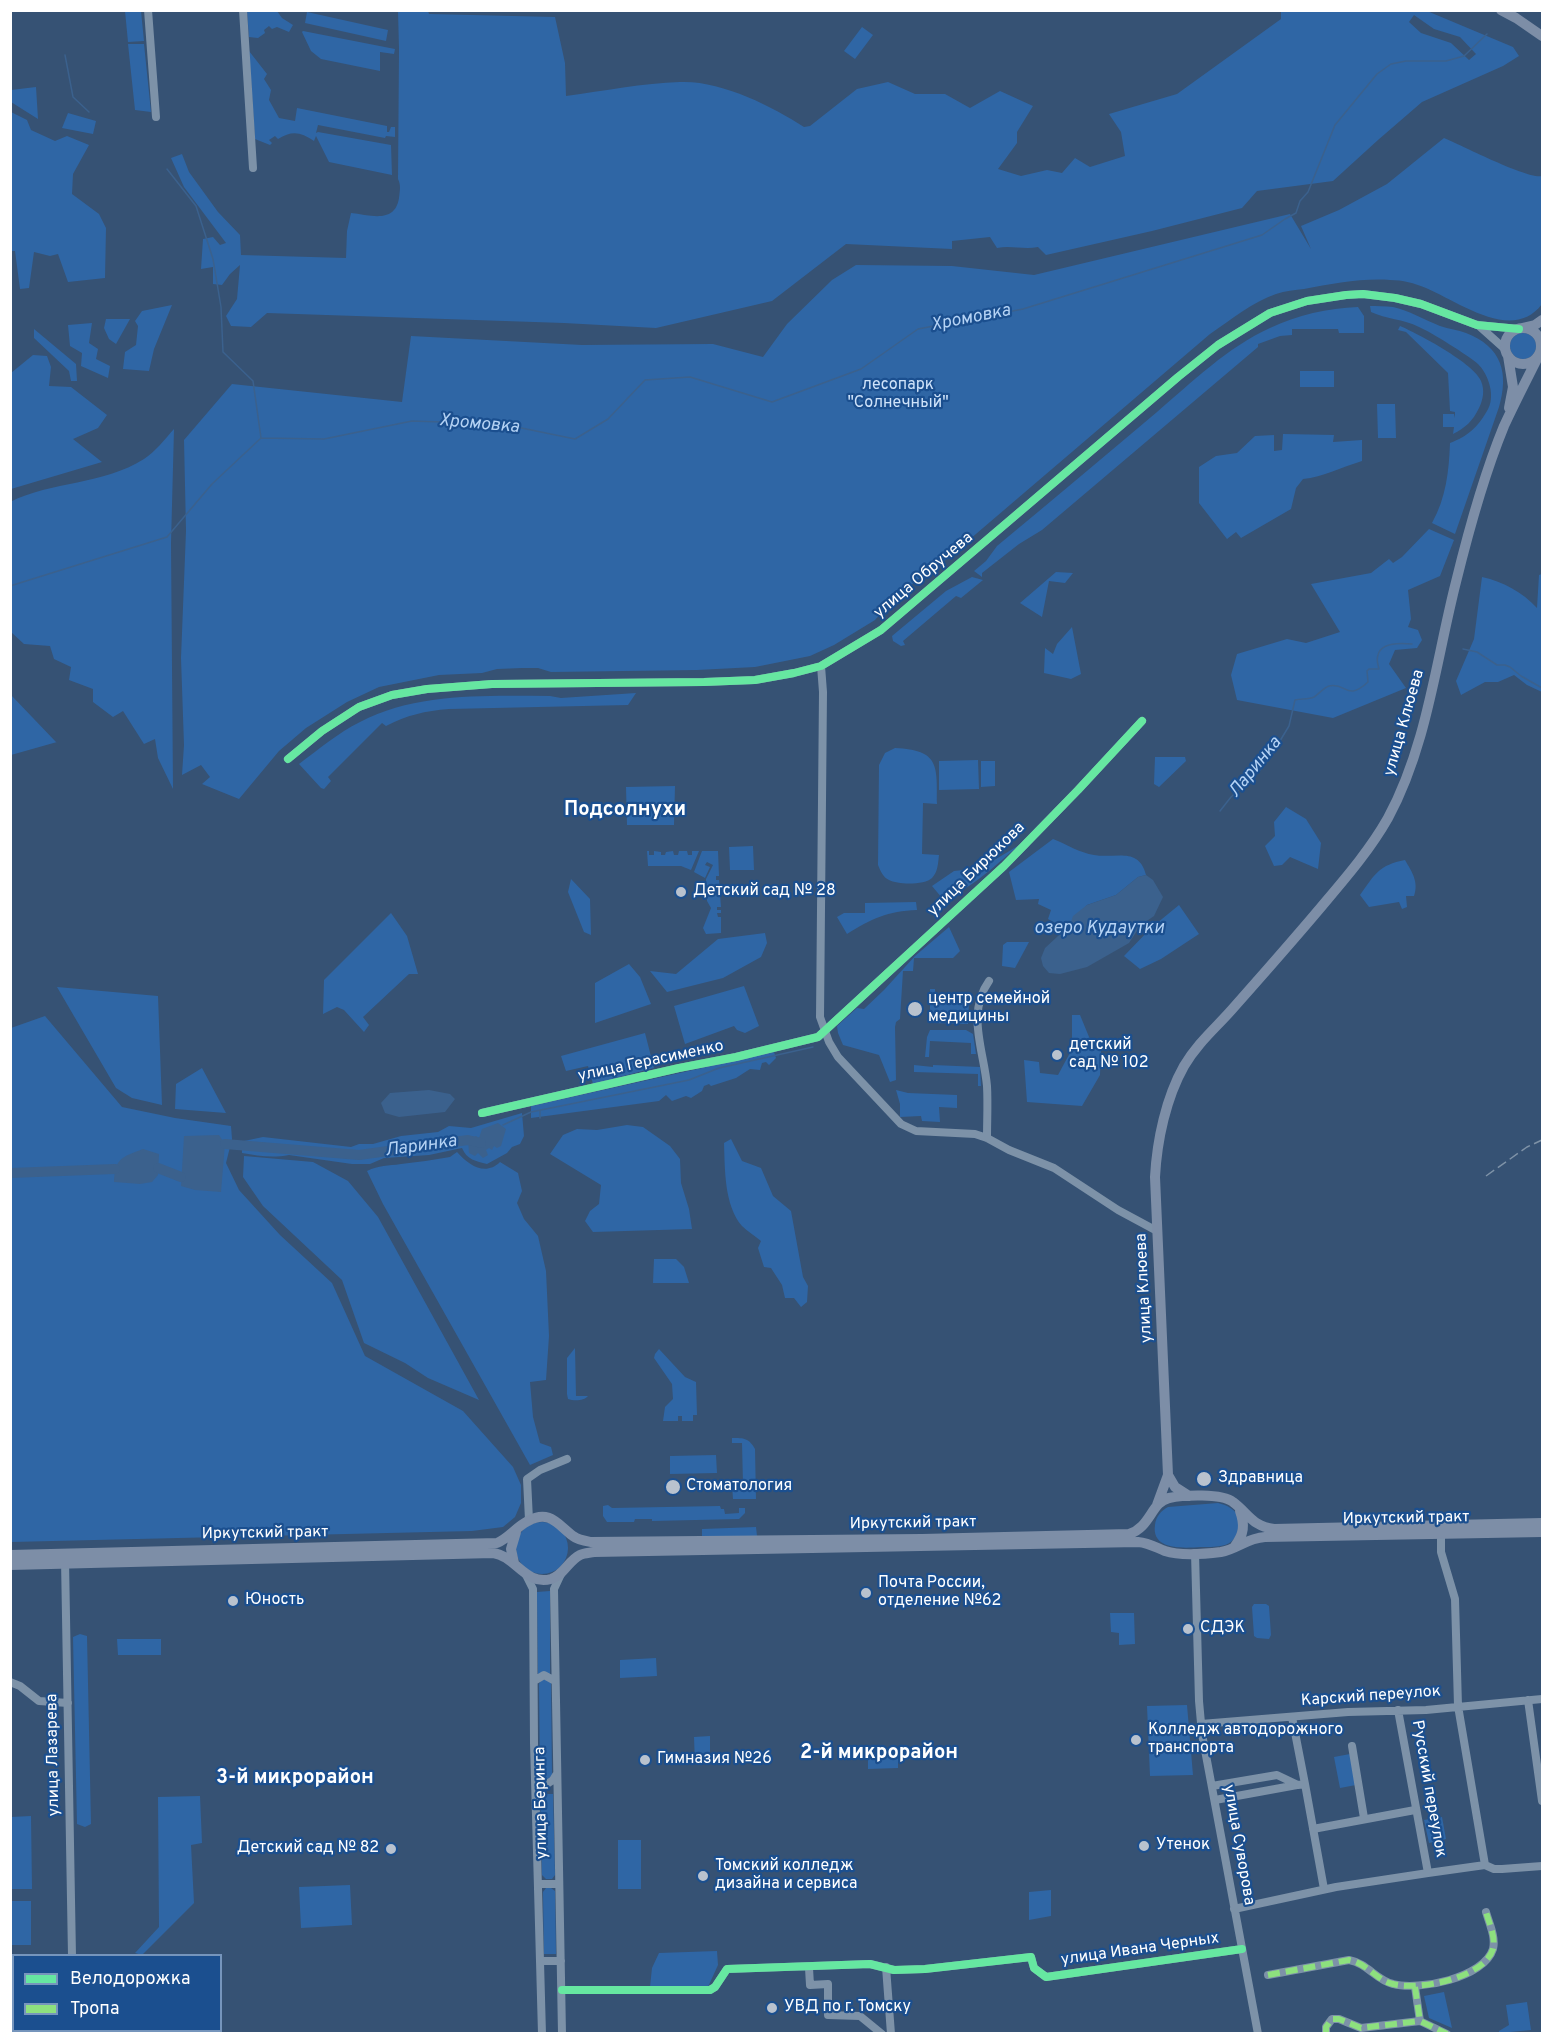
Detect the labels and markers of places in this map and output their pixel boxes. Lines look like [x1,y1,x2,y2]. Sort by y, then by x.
place label: Детский сад № 28 [693,882,836,902]
marker: Детский сад № 28 [674,885,688,899]
place label: центр семейной медицины [928,990,1050,1028]
marker: центр семейной медицины [906,1000,924,1018]
place label: детский сад № 102 [1069,1036,1148,1074]
marker: детский сад № 102 [1050,1048,1064,1062]
place label: Здравница [1218,1469,1303,1489]
marker: Здравница [1195,1470,1213,1488]
place label: Стоматология [686,1477,792,1497]
marker: Стоматология [664,1478,682,1496]
place label: Почта России, отделение №62 [878,1574,1001,1612]
marker: Почта России, отделение №62 [859,1586,873,1600]
place label: Юность [245,1591,304,1611]
marker: Юность [226,1594,240,1608]
place label: СДЭК [1200,1619,1245,1639]
marker: СДЭК [1181,1622,1195,1636]
place label: Колледж автодорожного транспорта [1148,1721,1343,1759]
marker: Колледж автодорожного транспорта [1129,1733,1143,1747]
place label: Гимназия №26 [657,1750,772,1770]
marker: Гимназия №26 [638,1753,652,1767]
place label: Утенок [1156,1836,1210,1856]
place label: Детский сад № 82 [237,1839,379,1859]
marker: Утенок [1137,1839,1151,1853]
marker: Детский сад № 82 [384,1842,398,1856]
place label: Томский колледж дизайна и сервиса [715,1857,857,1895]
marker: Томский колледж дизайна и сервиса [696,1869,710,1883]
place label: УВД по г. Томску [784,1998,911,2018]
marker: УВД по г. Томску [765,2001,779,2015]

